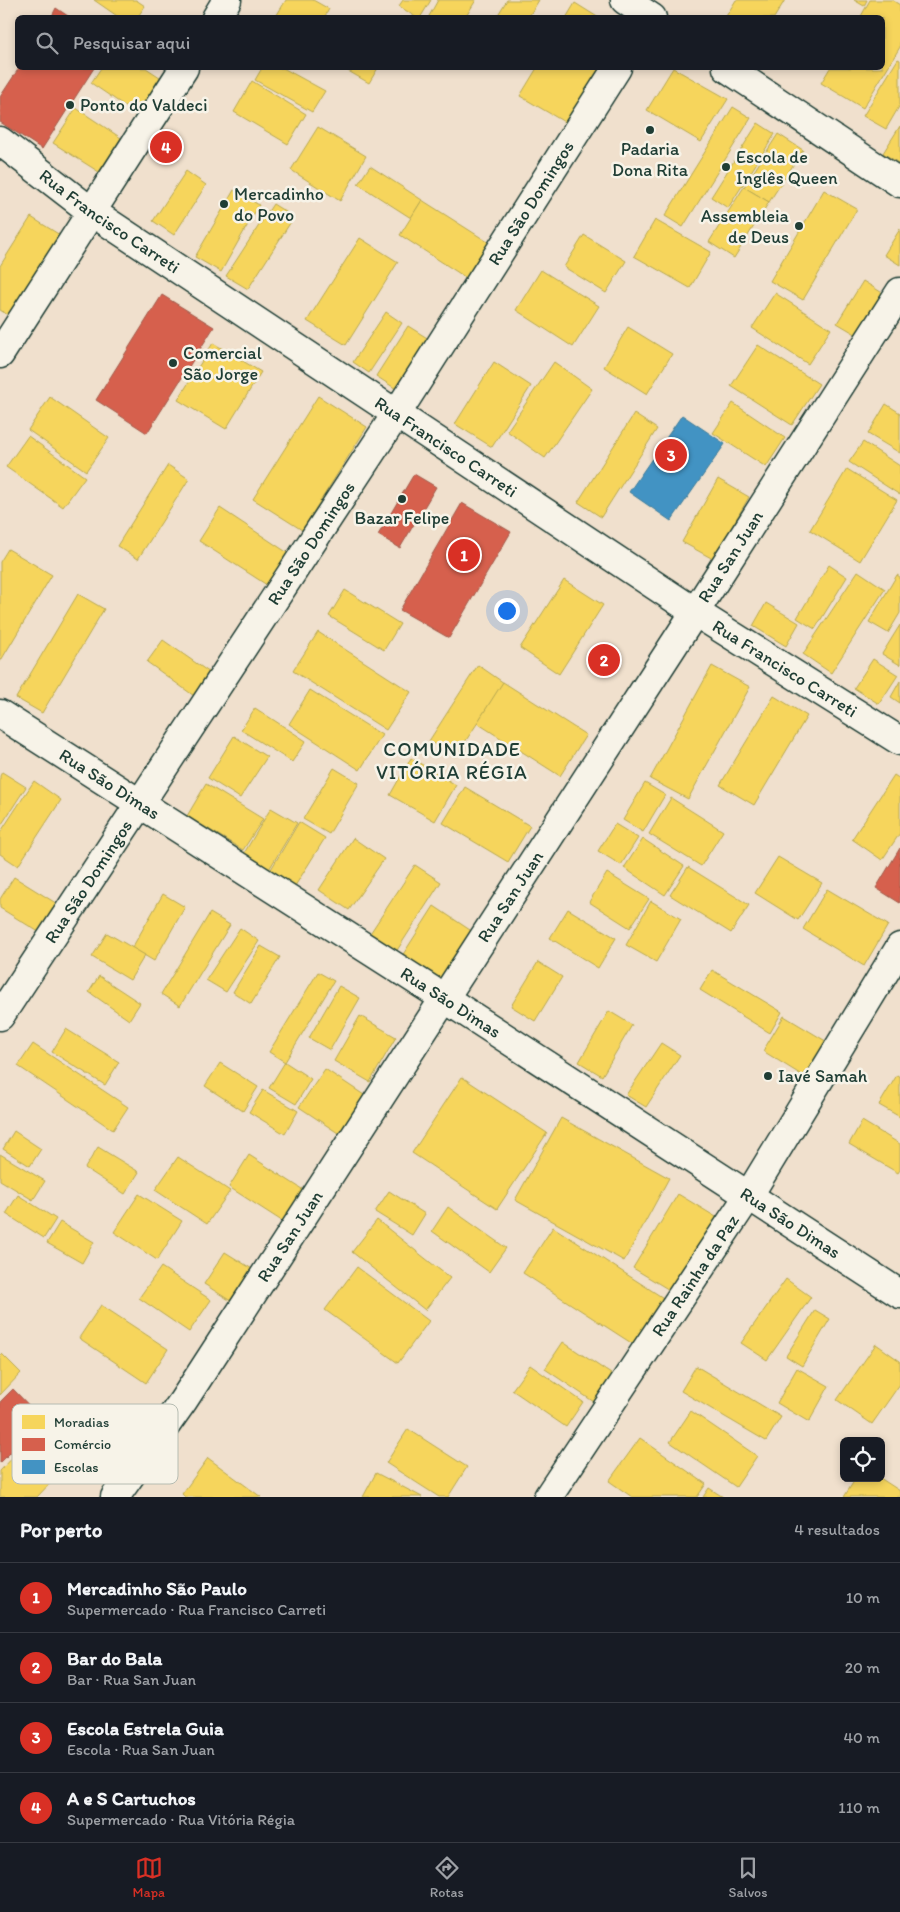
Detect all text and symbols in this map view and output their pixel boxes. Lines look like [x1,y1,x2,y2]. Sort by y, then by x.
search box [15,15,885,70]
icon: search [33,29,61,57]
text: Pesquisar aqui [73,31,190,54]
place label: Ponto do Valdeci [80,94,208,116]
marker: Ponto do Valdeci [64,99,76,111]
marker: Padaria Dona Rita [644,124,656,136]
pin: 4 [150,128,182,166]
street label: Rua São Domingos [483,137,579,269]
place label: Padaria Dona Rita [612,138,689,181]
place label: Escola de Inglês Queen [736,146,838,189]
marker: Escola de Inglês Queen [720,161,732,173]
street label: Rua Francisco Carreti [35,164,184,278]
place label: Mercadinho do Povo [234,183,324,226]
marker: Mercadinho do Povo [218,198,230,210]
place label: Assembleia de Deus [701,205,790,248]
marker: Assembleia de Deus [793,220,805,232]
place label: Comercial São Jorge [183,342,262,385]
marker: Comercial São Jorge [167,357,179,369]
street label: Rua Francisco Carreti [370,392,522,502]
pin: 3 [655,436,687,474]
street label: Rua São Domingos [263,477,360,609]
marker: Bazar Felipe [396,493,408,505]
street label: Rua San Juan [693,506,768,607]
place label: Bazar Felipe [355,507,449,529]
pin: 1 [448,536,480,574]
your location [494,598,520,624]
street label: Rua Francisco Carreti [708,615,861,722]
pin: 2 [588,641,620,679]
district label: COMUNIDADE VITÓRIA RÉGIA [376,737,528,784]
street label: Rua São Dimas [55,744,164,824]
street label: Rua São Domingos [40,816,137,947]
street label: Rua San Juan [473,846,548,946]
street label: Rua São Dimas [396,962,505,1043]
place label: Iavé Samah [778,1065,868,1087]
marker: Iavé Samah [762,1070,774,1082]
street label: Rua São Dimas [736,1182,845,1263]
street label: Rua San Juan [252,1186,328,1286]
street label: Rua Rainha da Paz [647,1210,744,1341]
legend [12,1404,178,1484]
text: Moradias [54,1414,109,1431]
text: Comércio [54,1436,111,1453]
map controls [840,1437,885,1482]
button: locate [840,1437,885,1482]
text: Escolas [54,1459,99,1476]
text: Por perto [20,1517,102,1542]
text: 4 resultados [794,1520,880,1539]
text: Mercadinho São Paulo [67,1577,247,1600]
text: 1 [32,1588,40,1607]
text: 10 m [846,1588,880,1607]
text: Supermercado · Rua Francisco Carreti [67,1600,326,1619]
text: Bar do Bala [67,1647,163,1670]
text: 2 [32,1658,40,1677]
text: 20 m [845,1658,880,1677]
text: Bar · Rua San Juan [67,1670,196,1689]
text: Escola Estrela Guia [67,1717,224,1740]
text: 3 [32,1728,40,1747]
text: 40 m [843,1728,880,1747]
text: Escola · Rua San Juan [67,1740,215,1759]
text: A e S Cartuchos [67,1787,196,1810]
text: 4 [31,1798,41,1817]
text: 110 m [838,1798,880,1817]
text: Supermercado · Rua Vitória Régia [67,1810,295,1829]
tab: Mapa [132,1854,165,1901]
tab: Rotas [430,1854,464,1901]
tab: Salvos [729,1854,768,1901]

